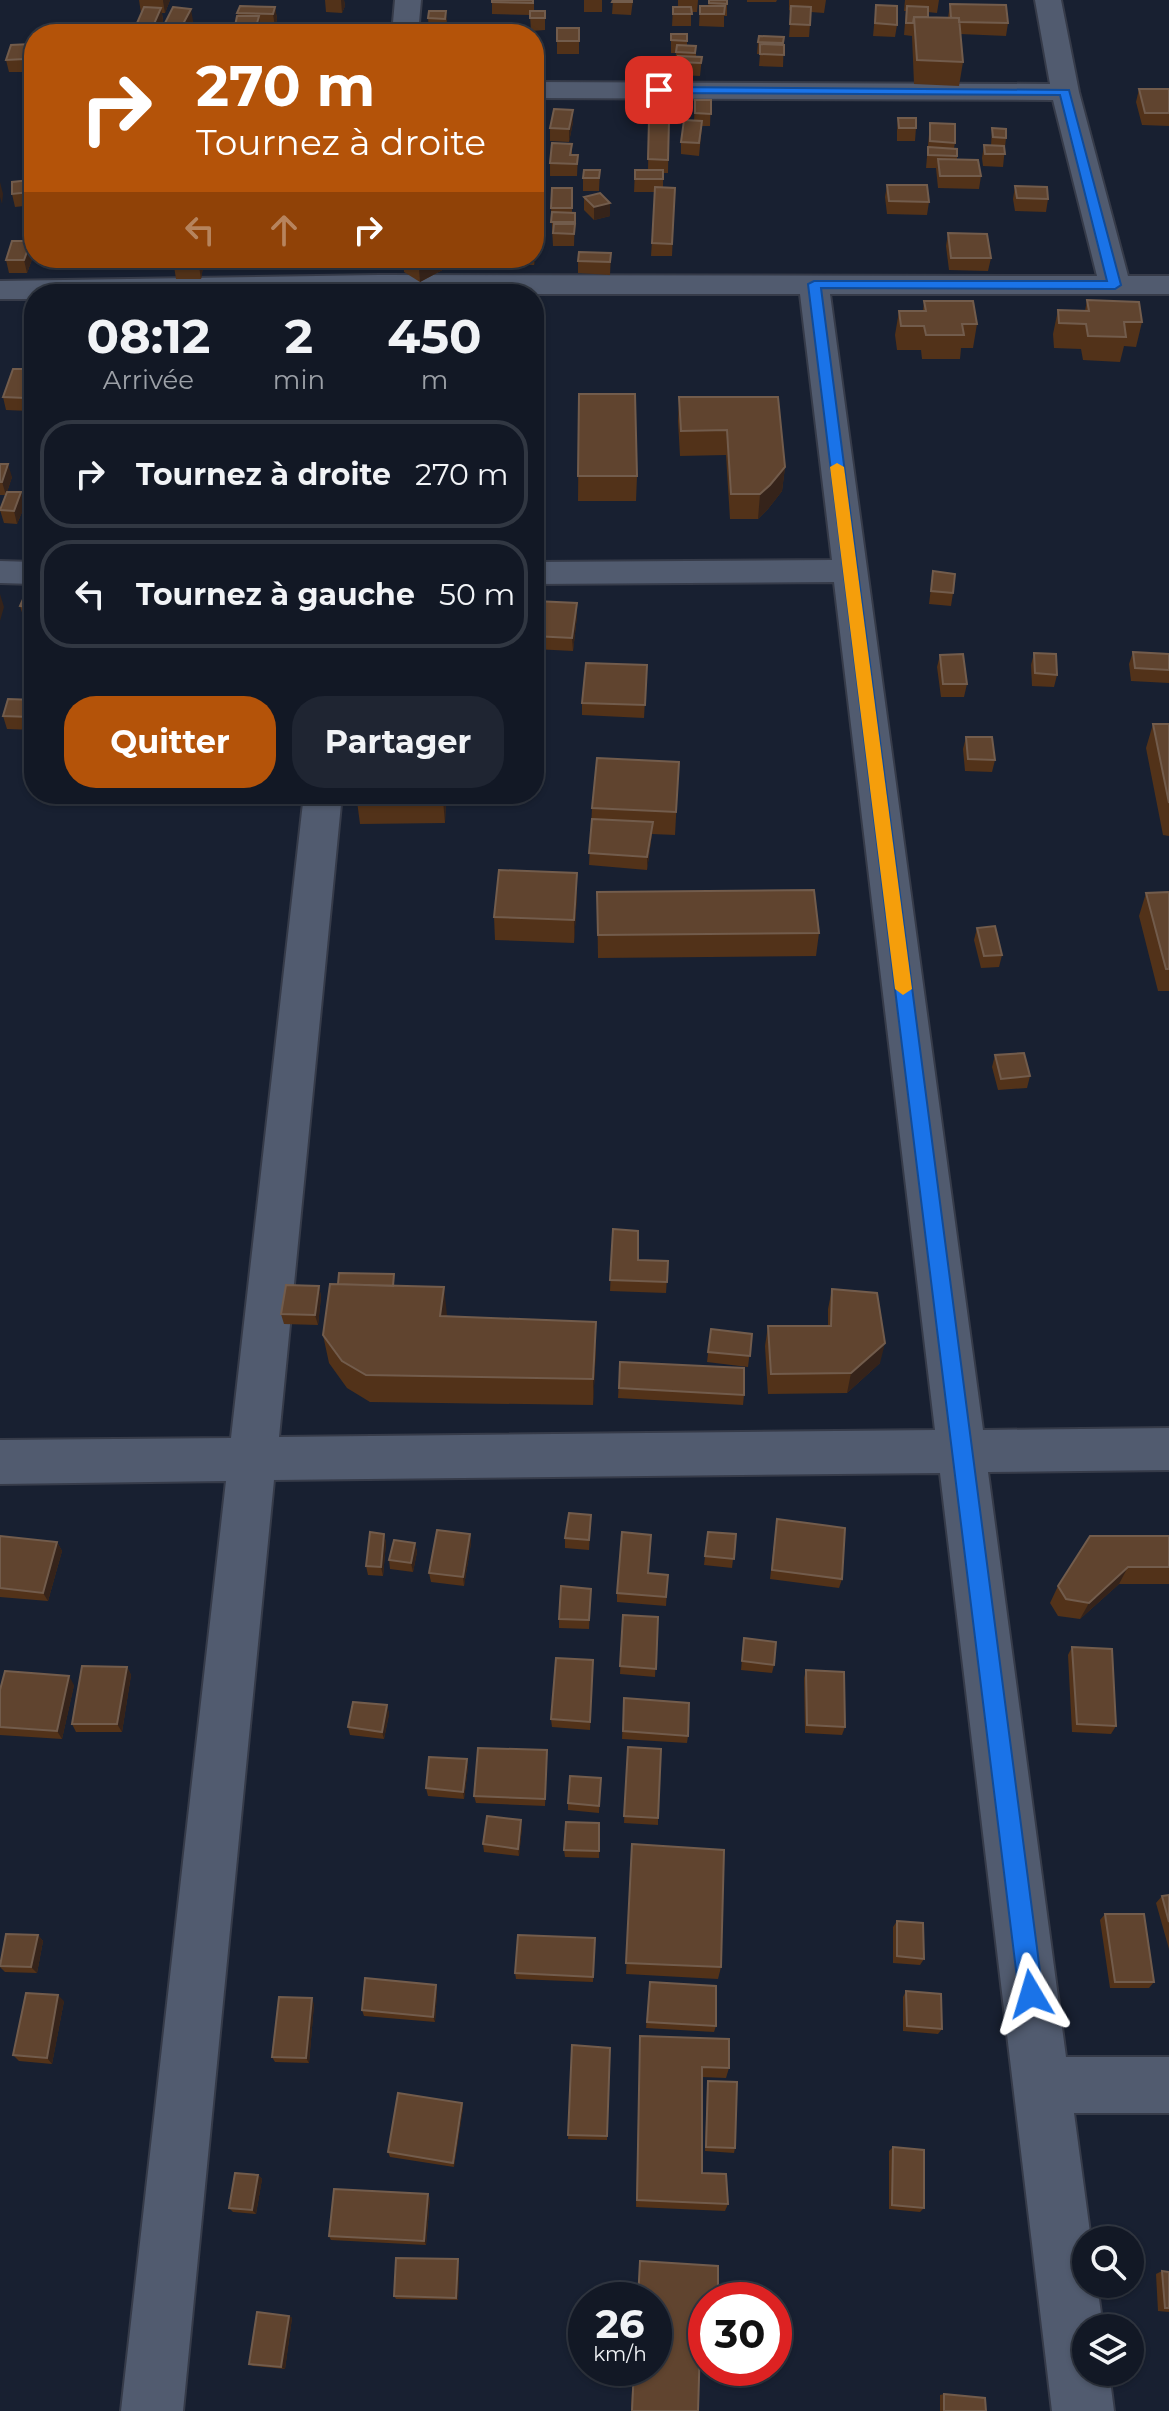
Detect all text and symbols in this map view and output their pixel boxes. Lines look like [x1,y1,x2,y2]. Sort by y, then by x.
text: 270 m [196,52,375,120]
icon: right [64,56,168,160]
pin [625,56,693,124]
icon: arrive [637,68,681,112]
text: Tournez à droite [196,120,486,164]
icon: left [178,208,222,252]
icon: ahead [262,208,306,252]
icon: right [346,208,390,252]
text: 08:12 [86,307,210,365]
text: 2 [285,307,313,365]
text: 450 [387,307,482,365]
text: Arrivée [103,364,194,396]
text: min [273,364,325,396]
text: m [421,364,448,396]
icon: right [68,452,112,496]
text: Tournez à droite [136,456,391,493]
text: 270 m [415,456,509,493]
icon: left [68,572,112,616]
text: Tournez à gauche [136,576,415,613]
text: 50 m [439,576,515,613]
button: Quitter [64,696,276,788]
button: Partager [292,696,504,788]
position arrow [989,1952,1073,2036]
map controls [1072,2226,1144,2386]
button: search [1072,2226,1144,2298]
speed limit sign: 30 [688,2282,792,2386]
text: 26 [595,2299,645,2348]
button: layers [1072,2314,1144,2386]
text: km/h [593,2342,647,2366]

